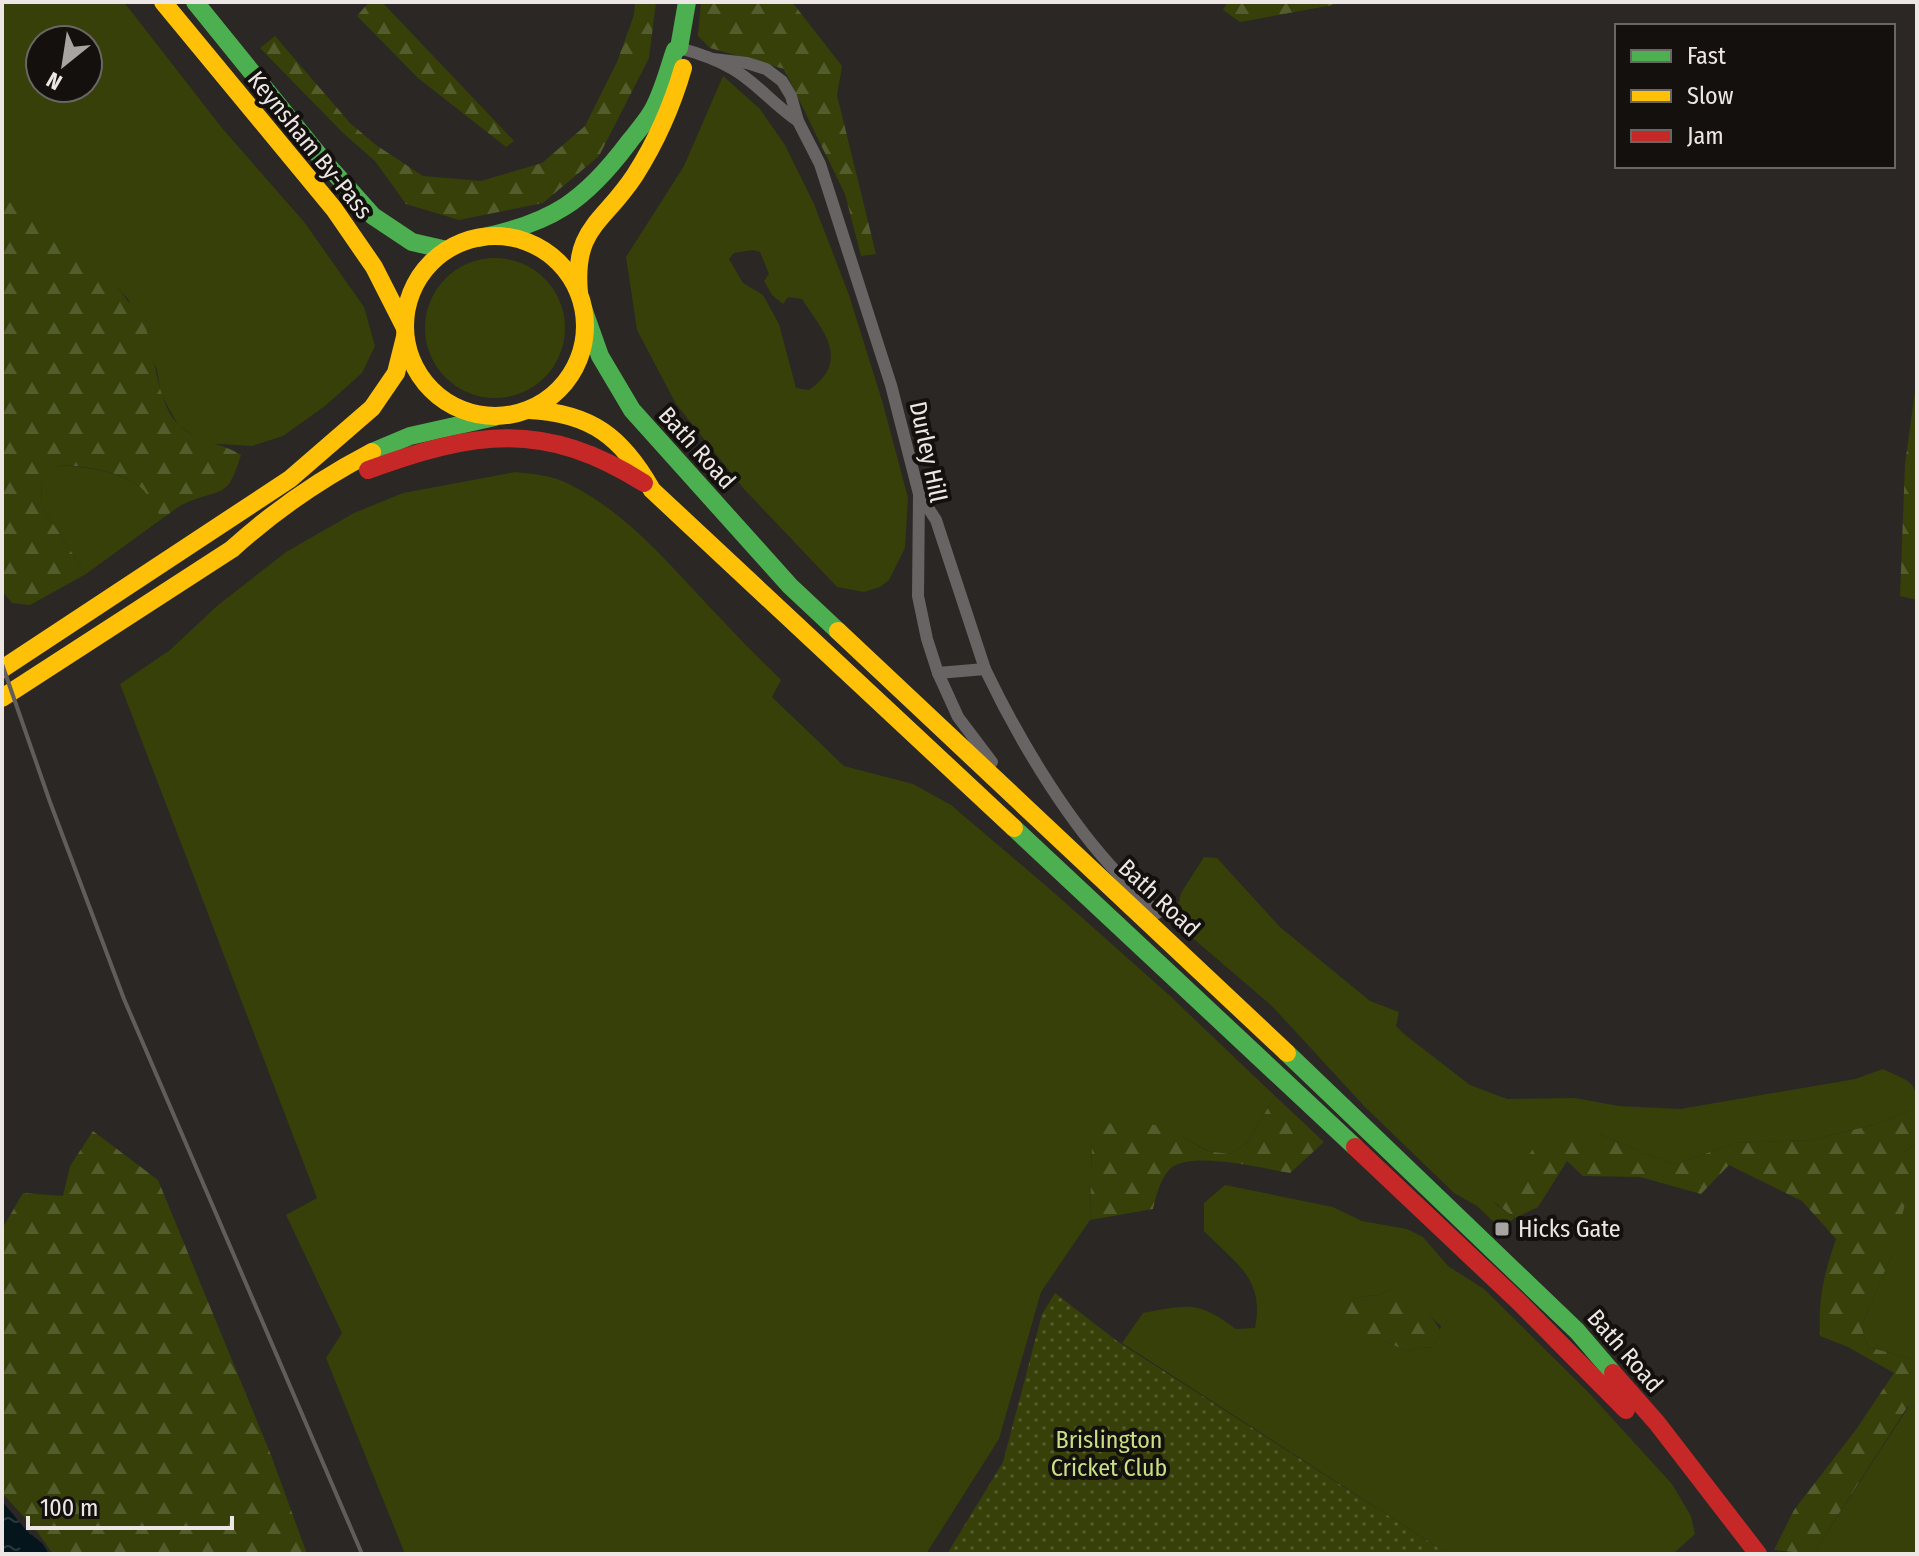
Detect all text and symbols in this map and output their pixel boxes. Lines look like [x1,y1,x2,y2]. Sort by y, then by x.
north arrow [24,24,104,104]
legend [1615,24,1895,168]
text: Fast [1687,42,1726,70]
text: N [42,66,67,96]
street label: Keynsham By-Pass [242,66,378,224]
text: Slow [1687,82,1734,110]
text: Jam [1687,122,1724,150]
street label: Durley Hill [904,399,952,505]
street label: Bath Road [653,401,741,495]
street label: Bath Road [1113,853,1205,943]
place label: Hicks Gate [1518,1215,1621,1243]
marker: Hicks Gate [1493,1220,1511,1238]
street label: Bath Road [1581,1304,1669,1398]
park label: Brislington Cricket Club [1051,1426,1167,1482]
scale bar [28,1480,232,1530]
text: 100 m [40,1494,98,1522]

